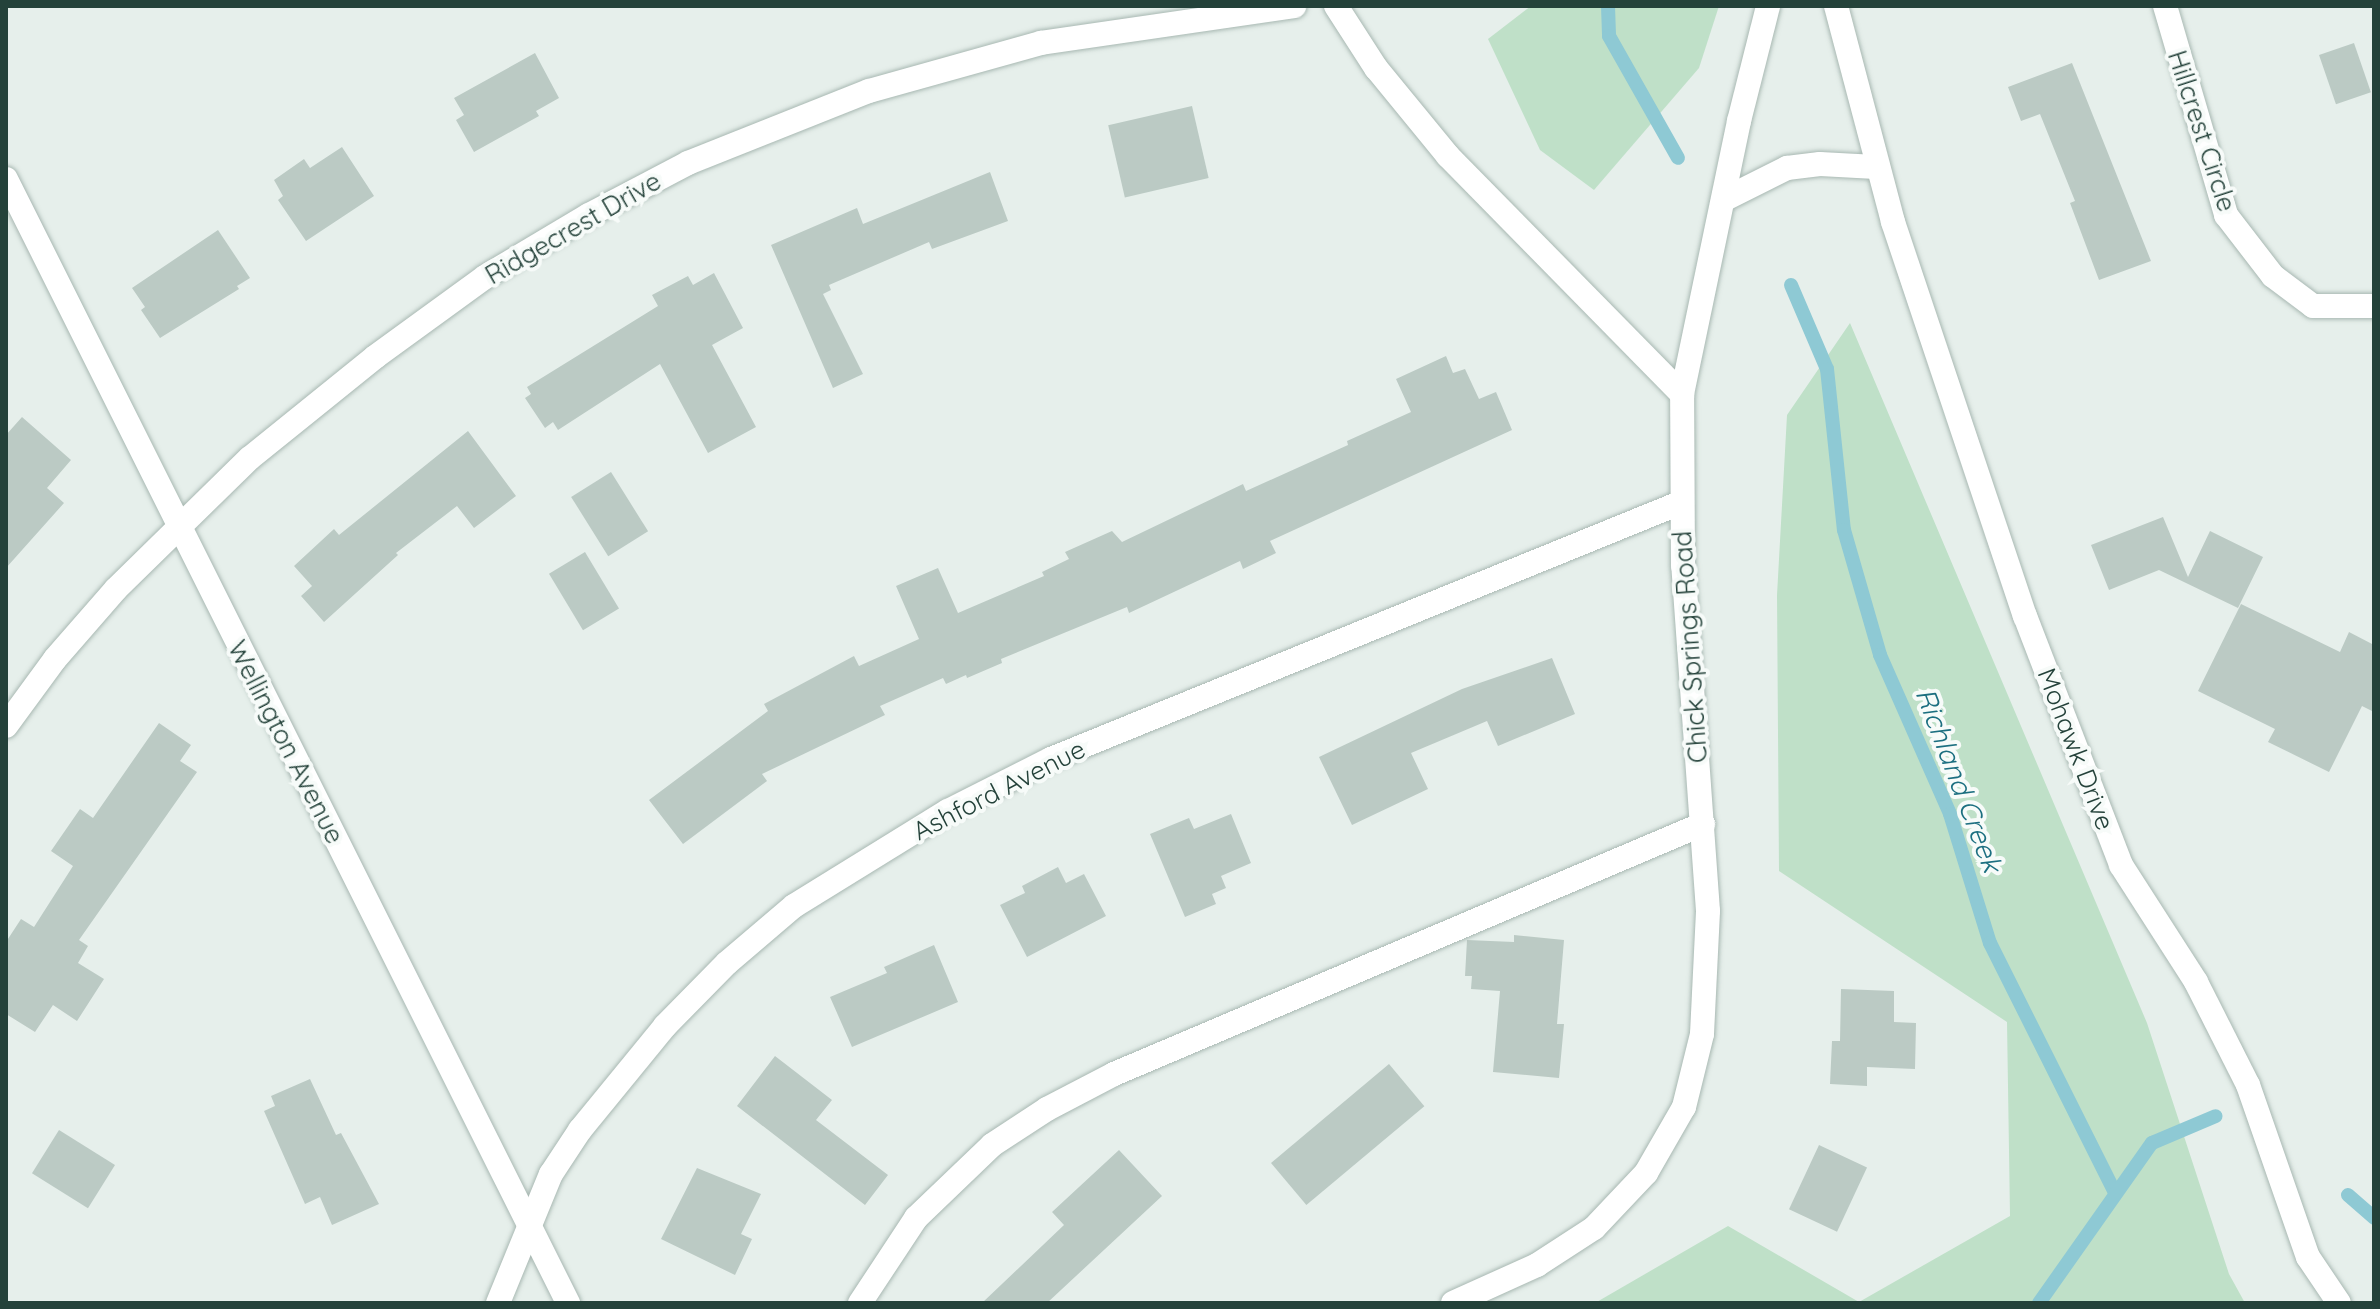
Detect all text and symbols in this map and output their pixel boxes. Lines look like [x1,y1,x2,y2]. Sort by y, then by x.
street label: Hillcrest Circle [2161,47,2243,215]
street label: Ridgecrest Drive [480,165,666,291]
street label: Chick Springs Road [1666,530,1714,764]
street label: Wellington Avenue [221,635,351,849]
street label: Mohawk Drive [2031,664,2121,834]
water label: Richland Creek [1908,683,2010,877]
street label: Ashford Avenue [908,733,1090,847]

